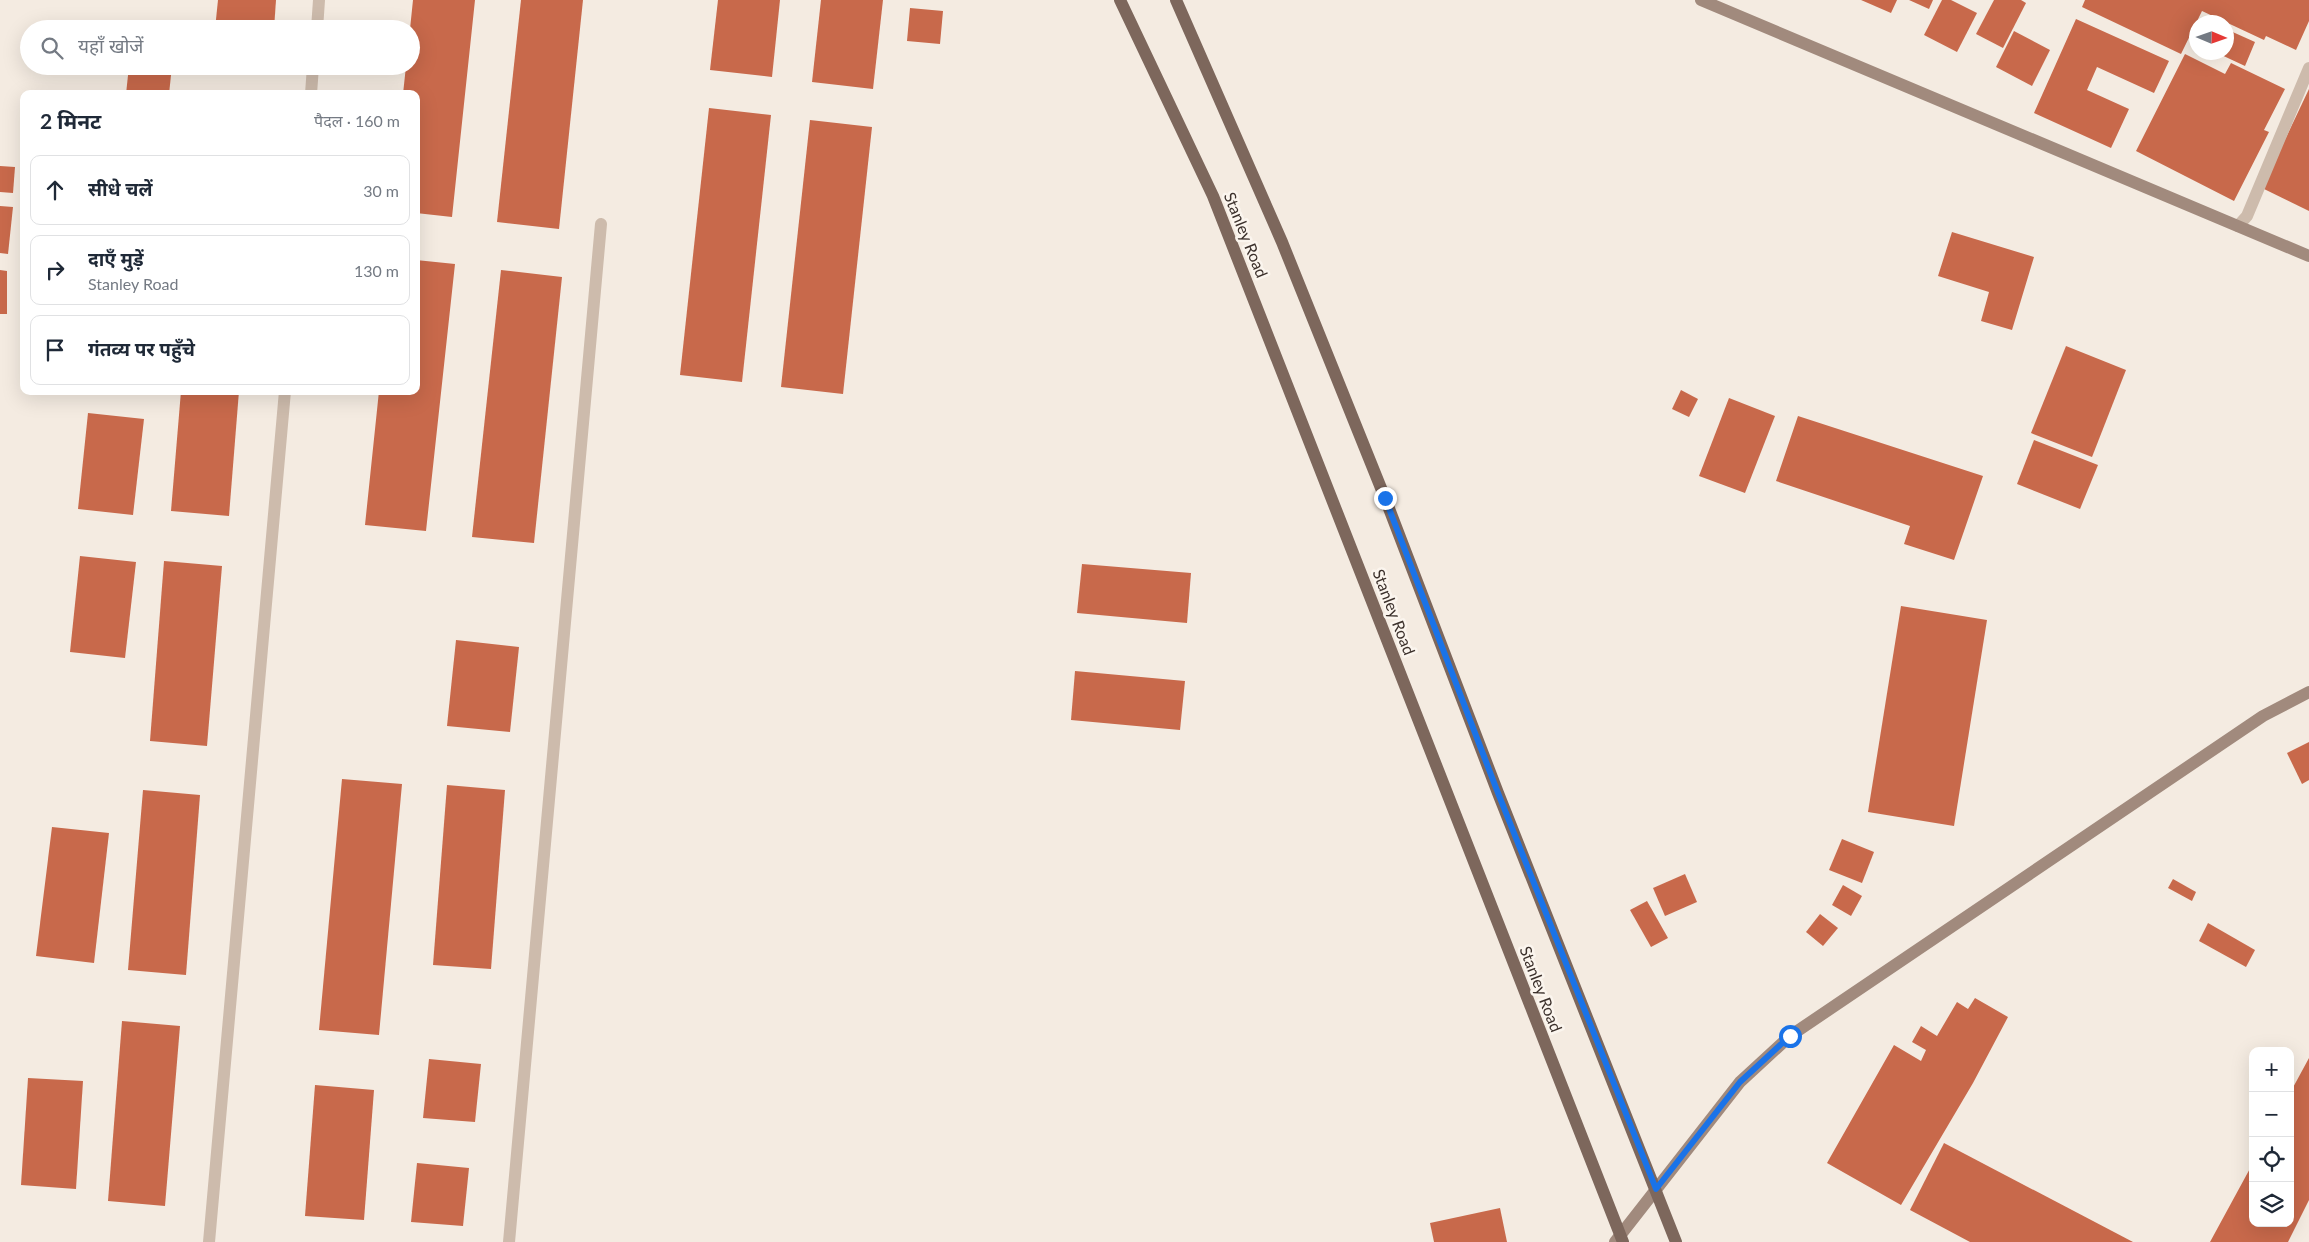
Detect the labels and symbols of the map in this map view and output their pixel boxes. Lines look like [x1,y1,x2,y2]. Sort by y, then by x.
north arrow [2189,15,2234,60]
street label: Stanley Road [1221,189,1272,280]
route end [1374,487,1397,510]
street label: Stanley Road [1369,566,1420,657]
street label: Stanley Road [1516,943,1567,1034]
route start [1779,1025,1802,1048]

